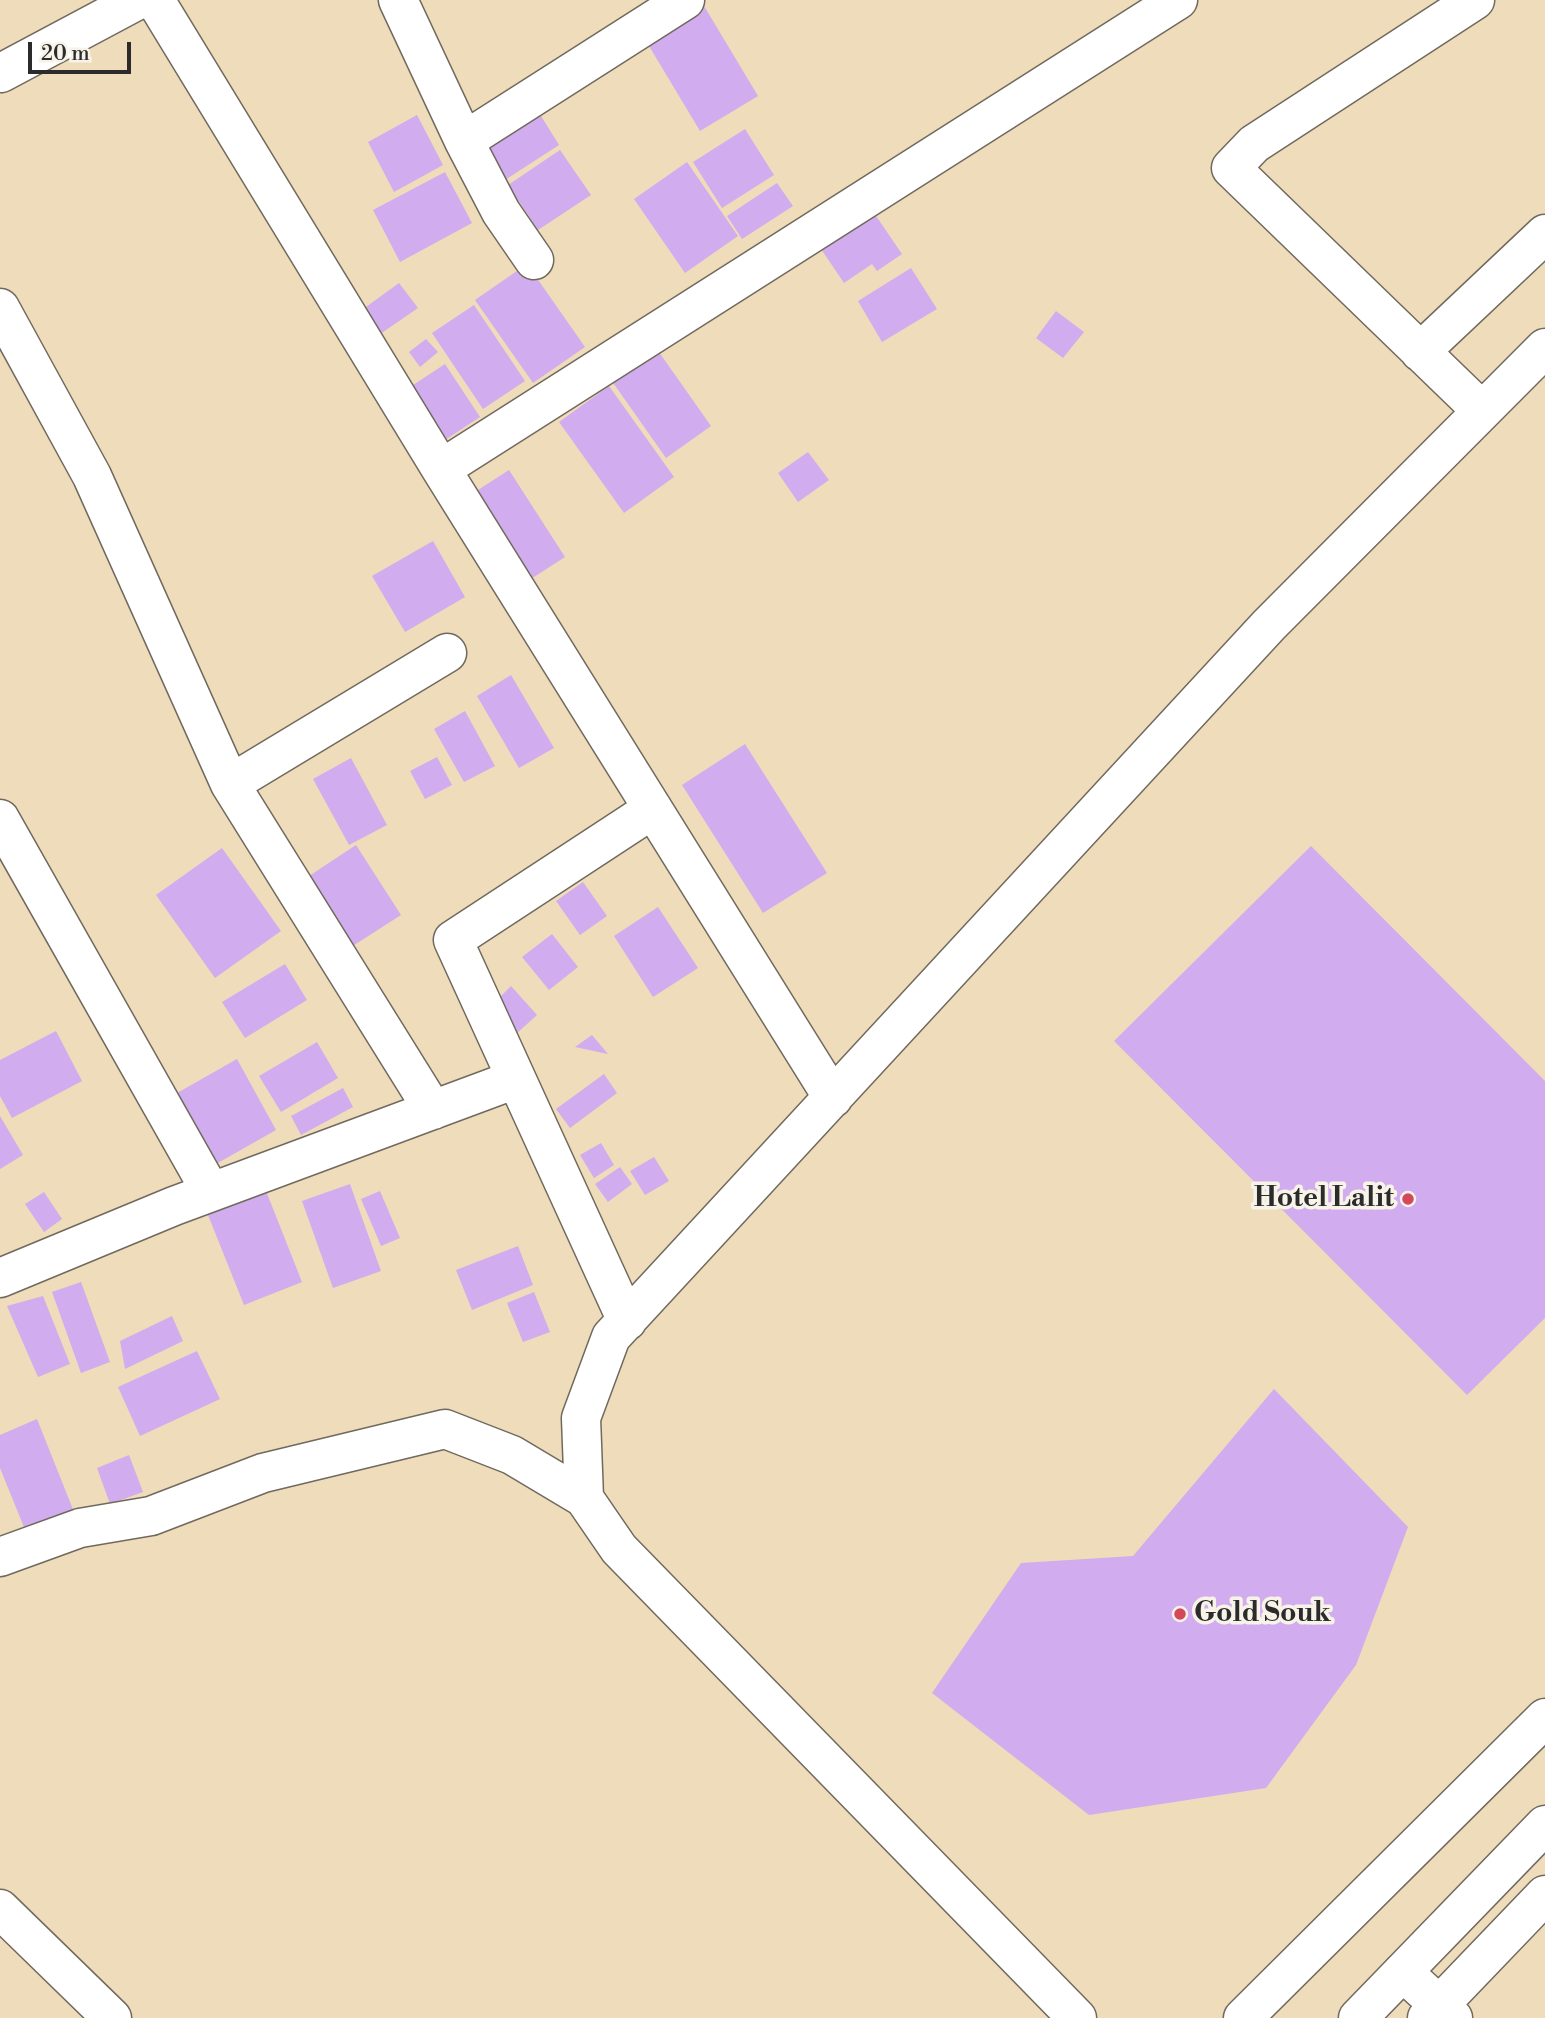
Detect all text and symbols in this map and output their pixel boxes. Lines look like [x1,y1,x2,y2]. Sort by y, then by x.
scale bar [32,28,135,72]
text: 20 m [41,41,90,67]
place label: Hotel Lalit [1254,1182,1394,1216]
marker: Hotel Lalit [1400,1191,1416,1207]
place label: Gold Souk [1194,1597,1331,1631]
marker: Gold Souk [1172,1606,1188,1622]

